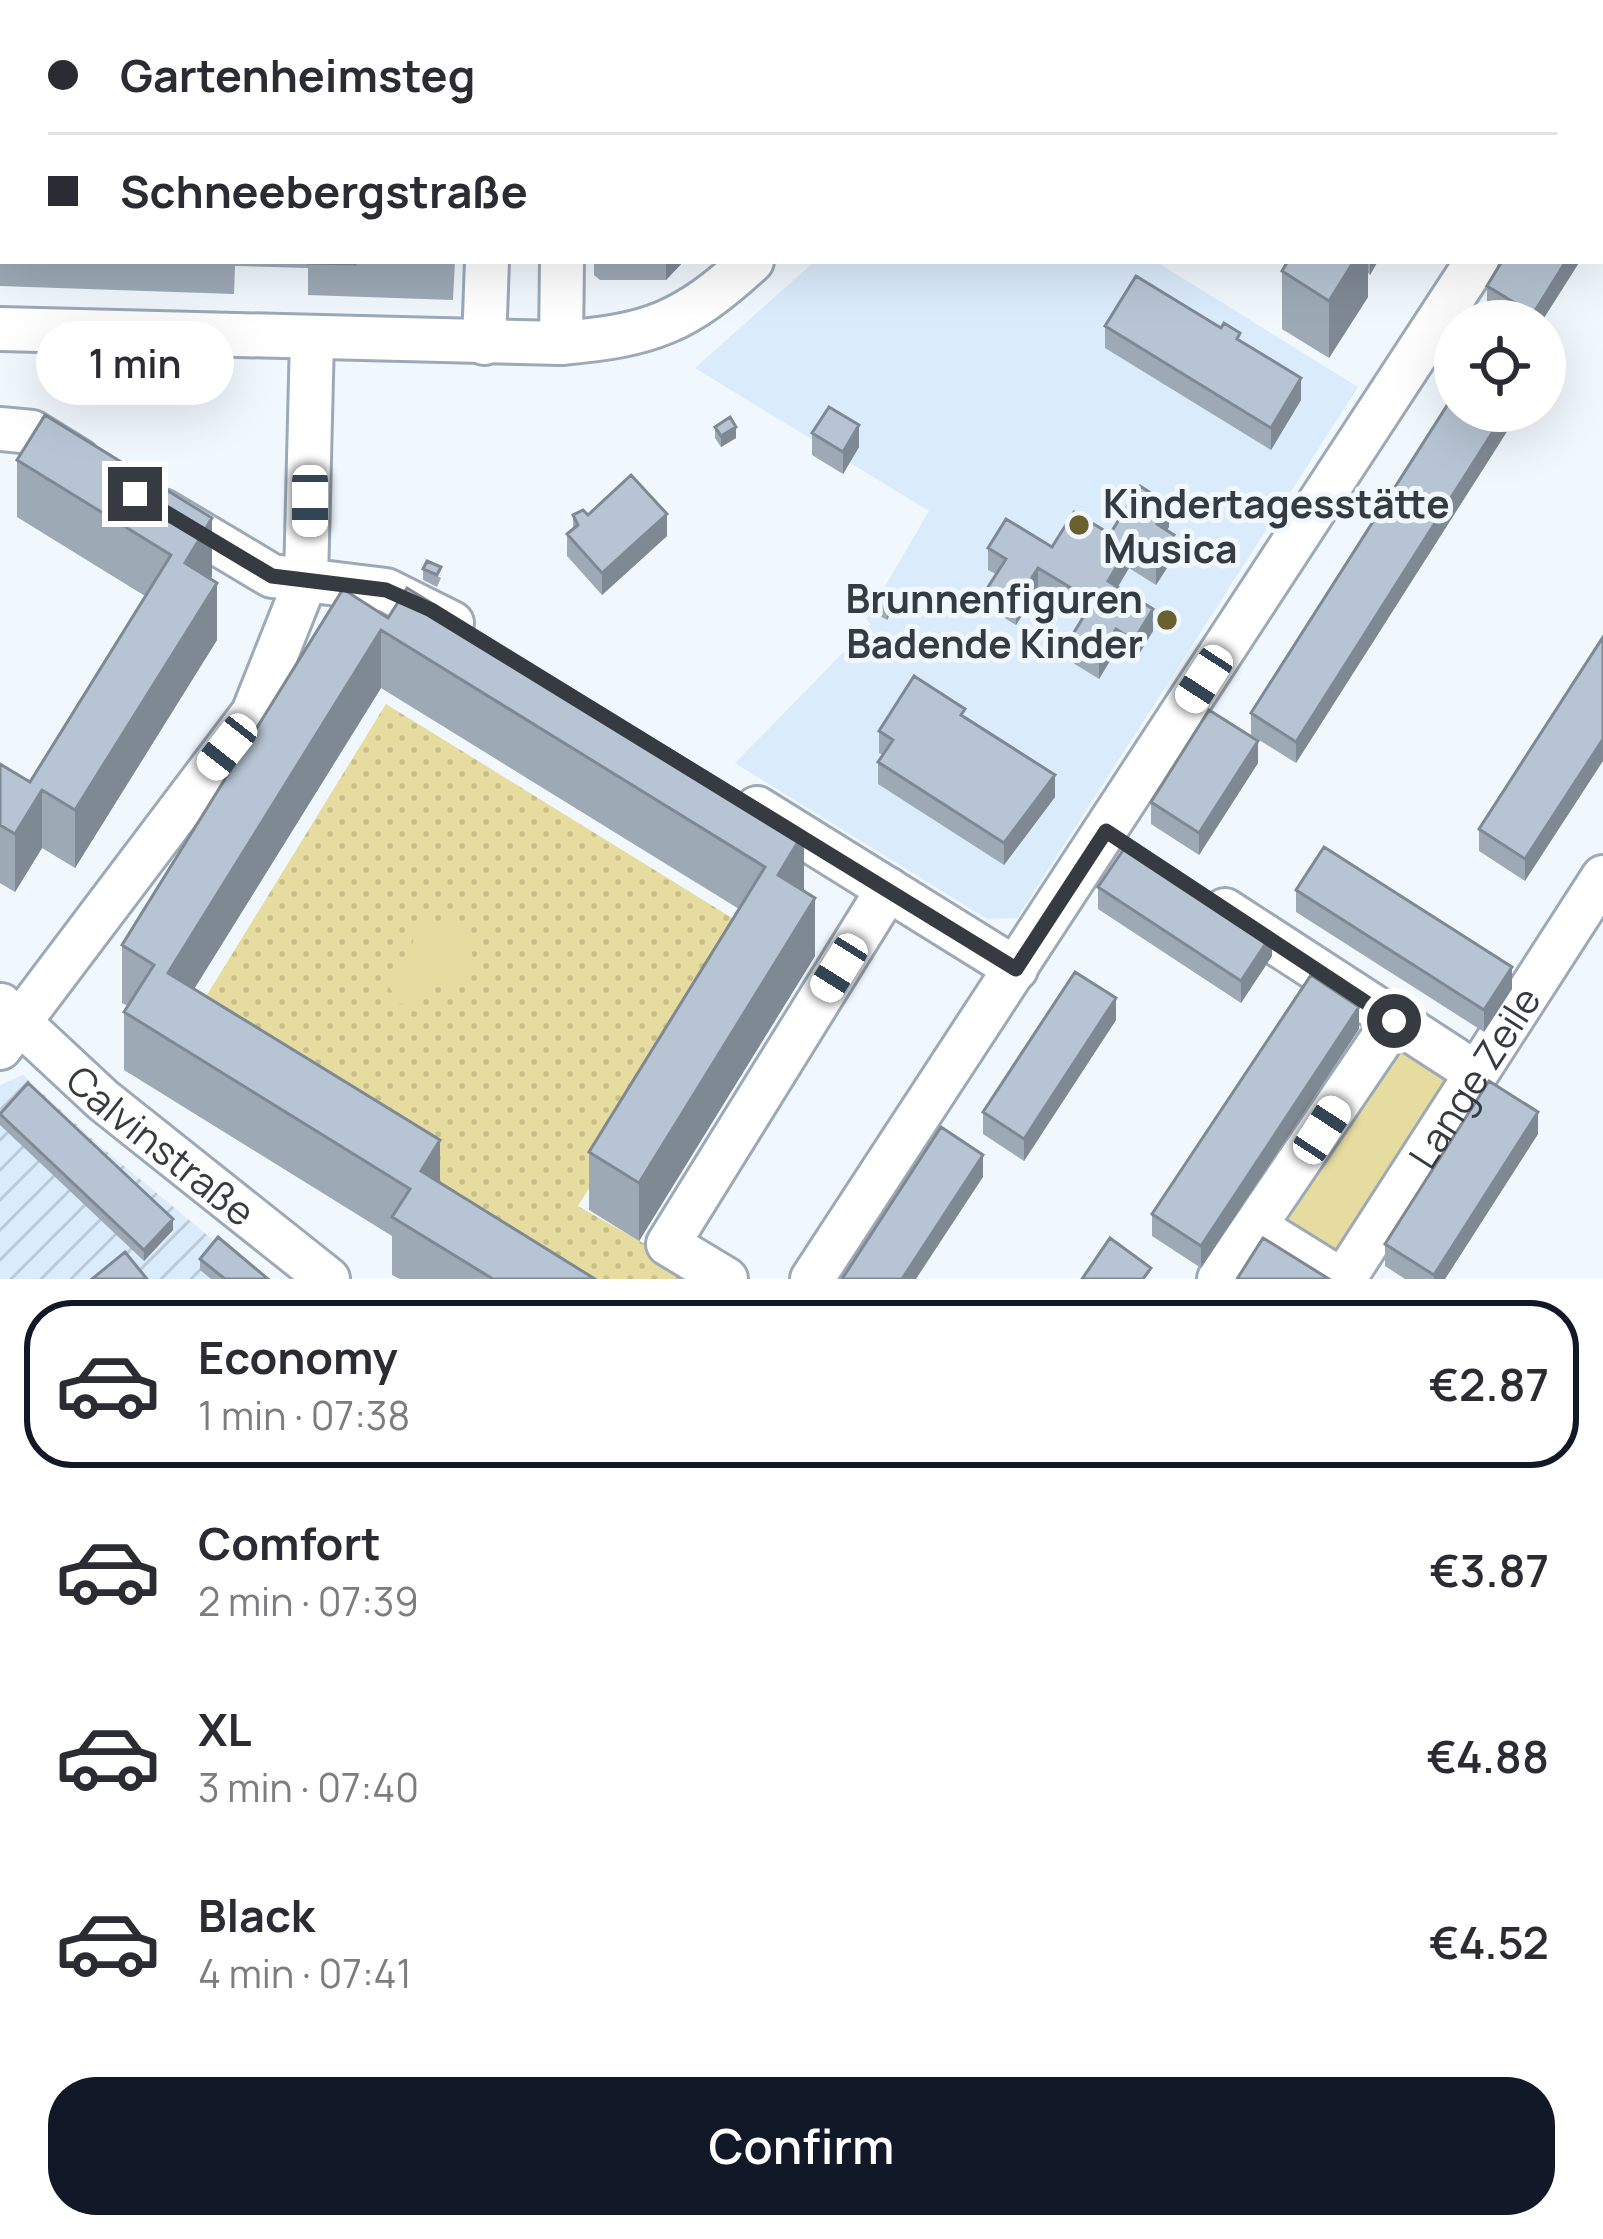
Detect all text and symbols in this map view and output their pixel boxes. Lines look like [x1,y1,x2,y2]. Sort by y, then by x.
text: Gartenheimsteg [120,44,475,106]
text: Schneebergstraße [120,160,528,222]
map controls [1434,300,1566,432]
button: locate [1434,300,1566,432]
callout: 1 min [36,320,234,404]
text: 1 min [89,336,181,390]
car [292,465,328,537]
route end [108,467,162,521]
place label: Kindertagesstätte Musica [1103,476,1450,575]
marker: Kindertagesstätte Musica [1066,512,1092,538]
place label: Brunnenfiguren Badende Kinder [846,571,1143,670]
marker: Brunnenfiguren Badende Kinder [1154,607,1180,633]
car [1169,639,1239,719]
car [191,708,263,786]
car [805,928,873,1008]
street label: Lange Zeile [1395,976,1553,1179]
route start [1367,994,1421,1048]
street label: Calvinstraße [55,1053,267,1238]
car [1287,1090,1357,1170]
text: Economy [198,1326,398,1388]
icon: car [54,1330,162,1438]
text: €2.87 [1429,1353,1549,1415]
text: 1 min · 07:38 [198,1388,410,1442]
text: Comfort [198,1512,381,1574]
icon: car [54,1516,162,1624]
text: €3.87 [1430,1539,1549,1601]
text: 2 min · 07:39 [198,1574,419,1628]
text: XL [198,1698,252,1760]
icon: car [54,1702,162,1810]
text: €4.88 [1426,1725,1549,1787]
text: 3 min · 07:40 [198,1760,419,1814]
text: Black [198,1884,315,1946]
icon: car [54,1888,162,1996]
text: €4.52 [1429,1911,1549,1973]
text: 4 min · 07:41 [198,1946,412,2000]
button: Confirm [48,2077,1555,2215]

